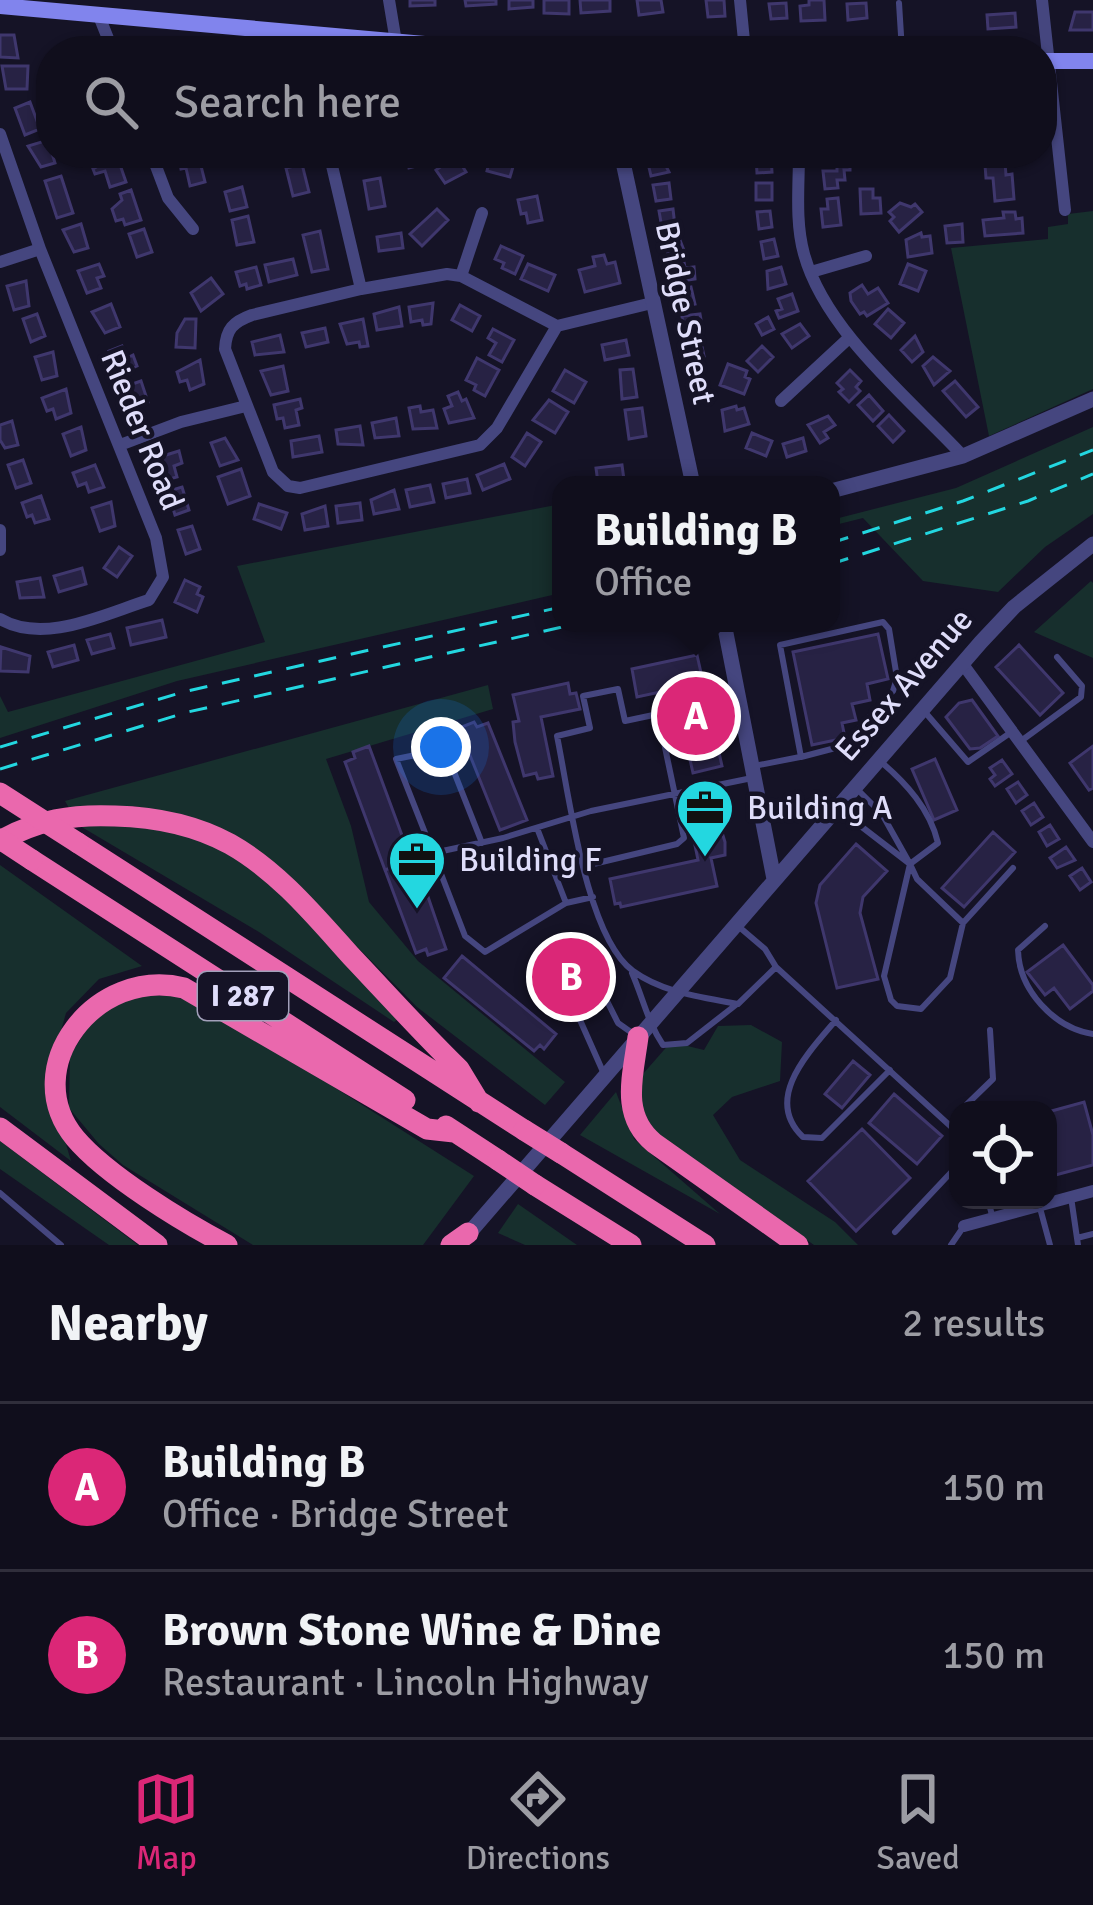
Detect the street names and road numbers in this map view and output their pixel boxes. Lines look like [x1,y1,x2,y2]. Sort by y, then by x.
street label: Bridge Street [646,218,724,408]
street label: Rieder Road [91,344,193,516]
street label: Essex Avenue [826,600,982,770]
road number: I 287 [198,972,288,1020]

